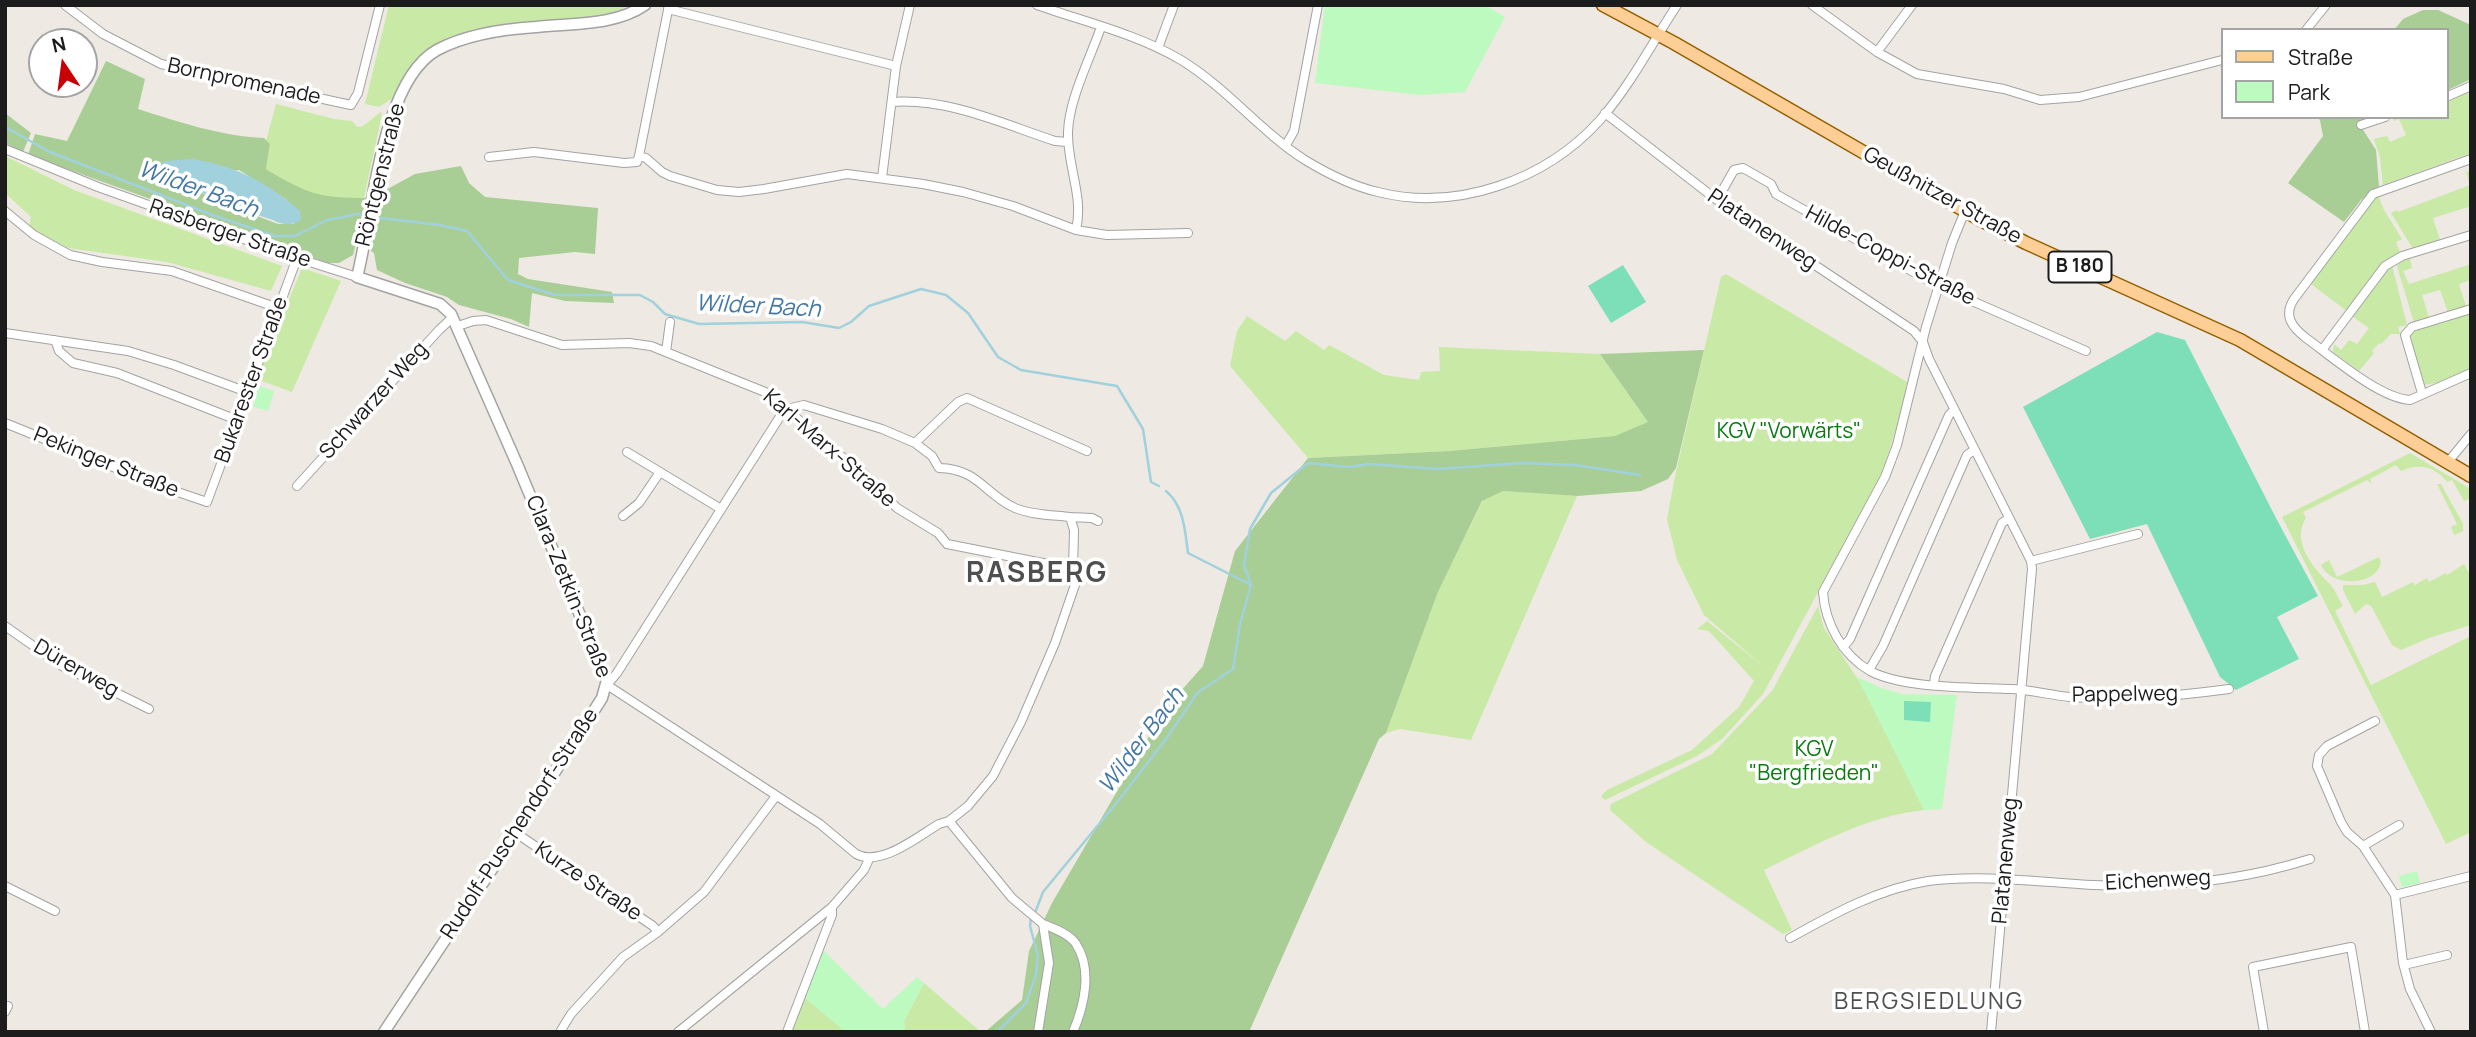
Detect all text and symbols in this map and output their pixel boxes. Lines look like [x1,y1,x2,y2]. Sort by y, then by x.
north arrow [28,28,98,98]
legend [2220,28,2448,119]
text: N [49,30,68,59]
text: Straße [2288,43,2353,71]
street label: Bornpromenade [165,53,323,111]
text: Park [2288,78,2330,106]
street label: Röntgenstraße [351,101,411,249]
street label: Geußnitzer Straße [1858,142,2026,250]
water label: Wilder Bach [135,156,261,224]
street label: Platanenweg [1702,184,1822,276]
street label: Rasberger Straße [146,195,314,273]
street label: Hilde-Coppi-Straße [1801,201,1979,311]
road number: B 180 [2048,252,2112,282]
water label: Wilder Bach [695,290,821,324]
street label: Bukarester Straße [210,293,294,467]
street label: Schwarzer Weg [315,337,433,465]
street label: Karl-Marx-Straße [758,385,900,513]
park label: KGV "Vorwärts" [1717,419,1861,445]
street label: Pekinger Straße [30,422,182,504]
street label: Clara-Zetkin-Straße [520,492,616,682]
district label: RASBERG [967,557,1107,591]
street label: Dürerweg [29,635,123,703]
street label: Pappelweg [2072,681,2178,709]
water label: Wilder Bach [1093,683,1191,799]
street label: Rudolf-Puschendorf-Straße [436,704,604,944]
park label: KGV "Bergfrieden" [1749,737,1879,787]
street label: Platanenweg [1988,797,2024,925]
street label: Kurze Straße [530,837,646,927]
street label: Eichenweg [2105,866,2211,896]
district label: BERGSIEDLUNG [1836,989,2022,1017]

